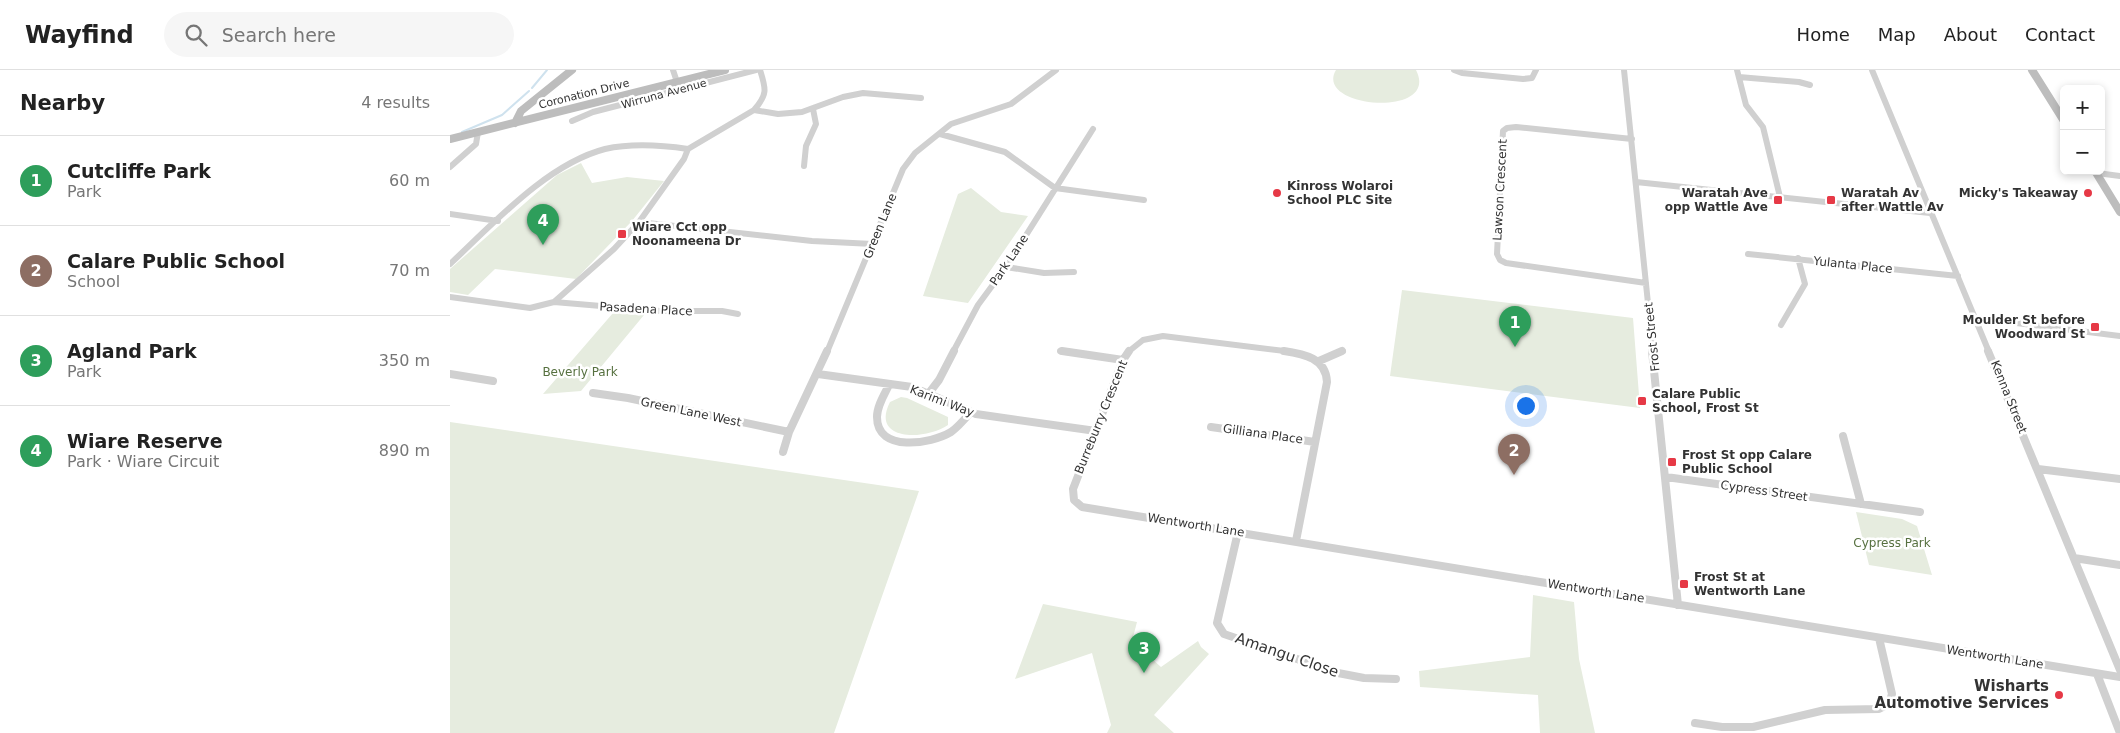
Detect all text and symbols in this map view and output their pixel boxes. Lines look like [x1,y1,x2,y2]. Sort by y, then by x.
search box [164,12,514,57]
text: Wayfind [25,21,134,49]
icon: search [182,21,210,49]
text: Search here [222,24,336,46]
text: Home [1797,24,1850,45]
text: Map [1878,24,1916,45]
text: About [1944,24,1997,45]
text: Contact [2025,24,2095,45]
street label: Coronation Drive [537,76,631,112]
street label: Wirruna Avenue [620,76,708,112]
map controls [2060,85,2105,175]
button: + [2060,85,2105,130]
text: Nearby [20,91,105,115]
text: 4 results [361,93,430,112]
button: − [2060,130,2105,175]
street label: Lawson Crescent [1490,138,1510,241]
text: Cutcliffe Park [67,160,211,182]
text: 1 [30,171,42,190]
text: 60 m [389,171,430,190]
place label: Kinross Wolaroi School PLC Site [1287,179,1393,207]
text: Park [67,182,102,201]
place label: Waratah Ave opp Wattle Ave [1665,186,1768,214]
place label: Waratah Av after Wattle Av [1841,186,1944,214]
place label: Micky's Takeaway [1959,186,2078,200]
marker: Kinross Wolaroi School PLC Site [1271,187,1283,199]
marker: Micky's Takeaway [2082,187,2094,199]
street label: Green Lane [861,191,899,261]
marker: Waratah Ave opp Wattle Ave [1772,194,1784,206]
marker: Waratah Av after Wattle Av [1825,194,1837,206]
pin: 4 [527,204,559,245]
place label: Wiare Cct opp Noonameena Dr [632,220,741,248]
marker: Wiare Cct opp Noonameena Dr [616,228,628,240]
street label: Park Lane [987,232,1031,288]
text: Calare Public School [67,250,285,272]
street label: Yulanta Place [1812,254,1893,276]
text: 2 [30,261,42,280]
text: 70 m [389,261,430,280]
text: School [67,272,120,291]
street label: Pasadena Place [599,300,693,318]
street label: Frost Street [1641,302,1663,372]
pin: 1 [1499,306,1531,347]
place label: Moulder St before Woodward St [1963,313,2085,341]
marker: Moulder St before Woodward St [2089,321,2101,333]
text: Agland Park [67,340,197,362]
text: 3 [30,351,42,370]
text: 350 m [379,351,430,370]
street label: Burreburry Crescent [1072,358,1130,476]
street label: Kenna Street [1988,358,2030,436]
text: Park [67,362,102,381]
park label: Beverly Park [542,365,618,379]
street label: Karimi Way [908,382,976,420]
place label: Calare Public School, Frost St [1652,387,1759,415]
your location [1513,393,1539,419]
street label: Green Lane West [639,394,743,430]
marker: Calare Public School, Frost St [1636,395,1648,407]
street label: Gilliana Place [1222,421,1304,447]
text: Wiare Reserve [67,430,223,452]
pin: 2 [1498,434,1530,475]
text: 4 [30,441,42,460]
text: 890 m [379,441,430,460]
place label: Frost St opp Calare Public School [1682,448,1812,476]
text: Park · Wiare Circuit [67,452,219,471]
marker: Frost St opp Calare Public School [1666,456,1678,468]
street label: Cypress Street [1719,478,1809,504]
street label: Wentworth Lane [1146,510,1246,540]
park label: Cypress Park [1853,536,1931,550]
place label: Frost St at Wentworth Lane [1694,570,1805,598]
street label: Wentworth Lane [1546,576,1646,606]
marker: Frost St at Wentworth Lane [1678,578,1690,590]
street label: Amangu Close [1233,629,1341,681]
pin: 3 [1128,632,1160,673]
street label: Wentworth Lane [1945,642,2045,672]
place label: Wisharts Automotive Services [1875,677,2049,712]
marker: Wisharts Automotive Services [2053,689,2065,701]

